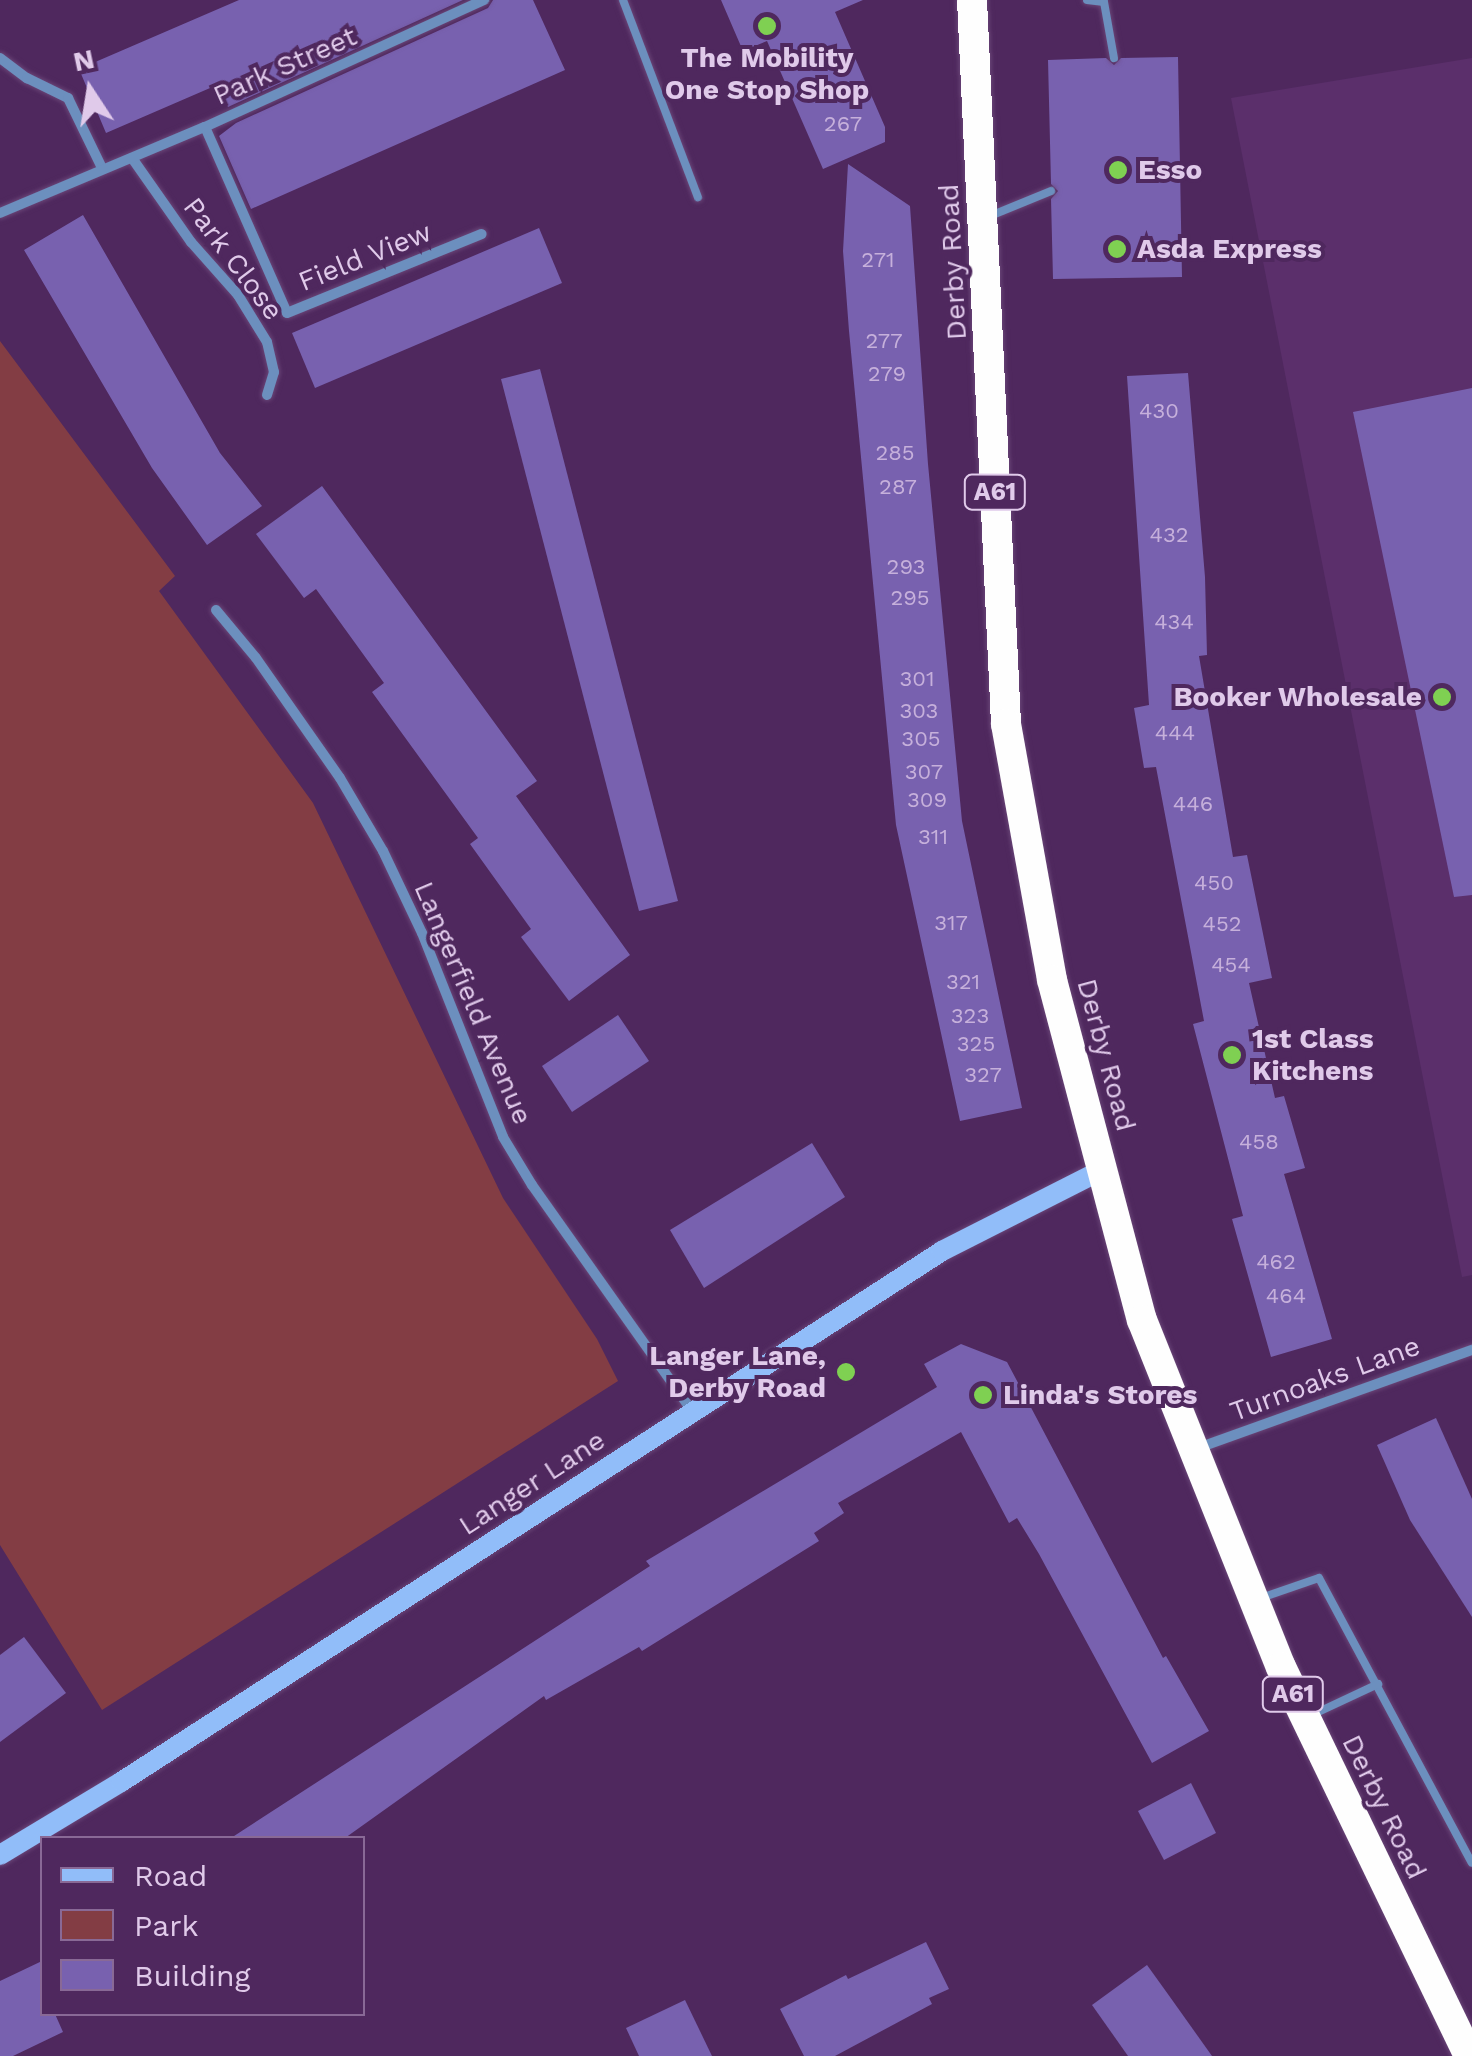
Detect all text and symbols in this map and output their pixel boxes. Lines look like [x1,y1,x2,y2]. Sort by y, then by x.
marker: The Mobility One Stop Shop [756,15,778,37]
street label: Park Street [208,19,362,113]
north arrow [40,40,140,140]
place label: The Mobility One Stop Shop [665,41,869,107]
text: N [70,42,97,78]
house number: 267 [824,111,862,137]
place label: Esso [1138,153,1202,187]
marker: Esso [1107,159,1129,181]
street label: Derby Road [932,183,974,341]
street label: Park Close [176,191,290,327]
street label: Field View [293,215,437,299]
place label: Asda Express [1137,232,1322,266]
marker: Asda Express [1106,238,1128,260]
house number: 271 [861,247,895,273]
house number: 277 [865,328,903,354]
house number: 279 [868,361,906,387]
house number: 430 [1139,398,1179,424]
house number: 285 [875,440,915,466]
road number: A61 [962,472,1028,512]
house number: 287 [879,474,917,500]
house number: 432 [1149,522,1189,548]
house number: 293 [887,554,925,580]
house number: 295 [890,585,930,611]
house number: 434 [1154,609,1194,635]
house number: 301 [899,666,935,692]
place label: Booker Wholesale [1172,680,1422,714]
marker: Booker Wholesale [1431,686,1453,708]
house number: 303 [900,698,938,724]
house number: 444 [1155,720,1195,746]
house number: 305 [901,726,941,752]
house number: 307 [905,759,943,785]
house number: 309 [907,787,947,813]
house number: 446 [1173,791,1213,817]
house number: 311 [918,824,948,850]
house number: 450 [1194,870,1234,896]
street label: Langerfield Avenue [406,876,540,1130]
house number: 317 [934,910,968,936]
house number: 452 [1202,911,1242,937]
house number: 454 [1211,952,1251,978]
house number: 321 [946,969,980,995]
street label: Derby Road [1069,975,1143,1135]
house number: 323 [951,1003,989,1029]
place label: 1st Class Kitchens [1252,1022,1374,1088]
house number: 325 [957,1031,995,1057]
marker: 1st Class Kitchens [1221,1044,1243,1066]
house number: 327 [964,1062,1002,1088]
house number: 458 [1239,1129,1279,1155]
house number: 462 [1256,1249,1296,1275]
house number: 464 [1266,1283,1306,1309]
street label: Turnoaks Lane [1225,1329,1425,1429]
place label: Langer Lane, Derby Road [649,1339,826,1405]
marker: Langer Lane, Derby Road [835,1361,857,1383]
place label: Linda's Stores [1003,1378,1197,1412]
marker: Linda's Stores [972,1384,994,1406]
street label: Langer Lane [452,1423,612,1543]
road number: A61 [1260,1674,1326,1714]
street label: Derby Road [1334,1729,1434,1885]
legend [40,1836,365,2016]
text: Road [134,1858,207,1893]
text: Park [134,1908,199,1943]
text: Building [134,1958,251,1993]

